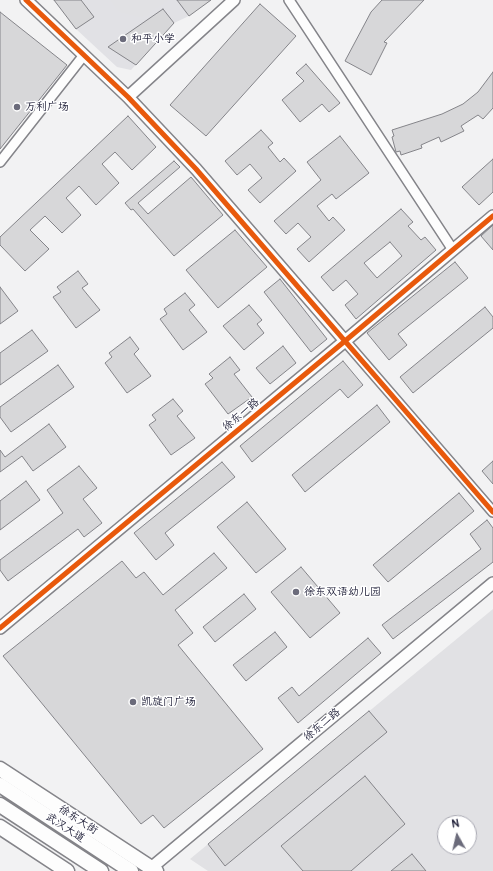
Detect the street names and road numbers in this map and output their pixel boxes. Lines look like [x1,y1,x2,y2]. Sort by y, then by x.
street label: 徐东一路 [220,396,262,434]
street label: 徐东二路 [301,706,343,744]
street label: 徐东大街 [56,802,100,838]
street label: 武汉大道 [43,810,87,846]

